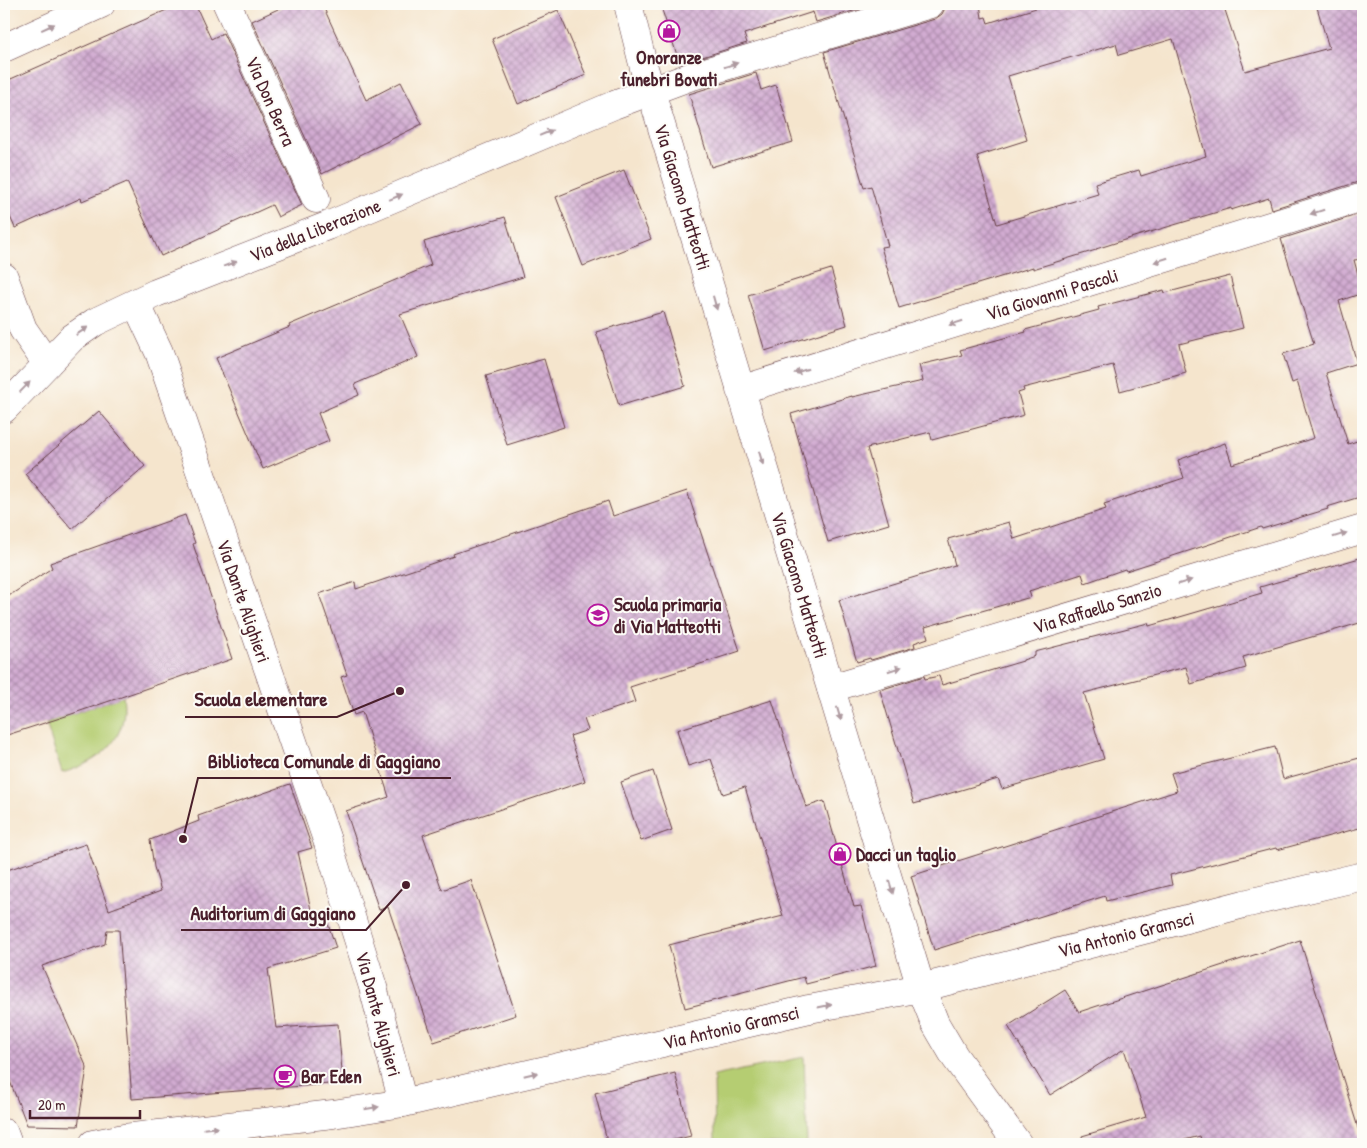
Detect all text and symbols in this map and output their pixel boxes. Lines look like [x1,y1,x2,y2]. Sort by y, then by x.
shop icon: Onoranze funebri Bovati [657,19,681,43]
one-way arrow [41,23,55,31]
place label: Onoranze funebri Bovati [620,44,718,92]
street label: Via Don Berra [240,52,303,150]
one-way arrow [723,60,738,68]
street label: Via Giacomo Matteotti [648,121,718,273]
one-way arrow [539,129,553,137]
street label: Via della Liberazione [246,192,385,268]
one-way arrow [389,192,404,200]
one-way arrow [1309,208,1324,216]
one-way arrow [1154,256,1169,264]
one-way arrow [223,260,238,268]
street label: Via Giovanni Pascoli [983,262,1121,326]
one-way arrow [711,295,719,310]
one-way arrow [948,320,963,328]
one-way arrow [75,326,89,336]
one-way arrow [793,368,808,376]
one-way arrow [19,381,31,393]
one-way arrow [758,451,766,466]
street label: Via Giacomo Matteotti [765,509,835,661]
one-way arrow [1333,531,1348,539]
street label: Via Dante Alighieri [211,536,277,666]
street label: Via Raffaello Sanzio [1030,576,1165,640]
one-way arrow [1177,578,1192,586]
place label: Scuola primaria di Via Matteotti [614,591,722,639]
school or university icon: Scuola primaria di Via Matteotti [586,603,610,627]
one-way arrow [887,664,902,672]
callout: Scuola elementare [185,682,337,717]
text: Scuola elementare [195,685,328,712]
one-way arrow [836,707,844,722]
callout: Biblioteca Comunale di Gaggiano [198,743,451,778]
text: Biblioteca Comunale di Gaggiano [208,747,440,775]
place label: Dacci un taglio [856,841,956,868]
shop icon: Dacci un taglio [828,842,852,866]
one-way arrow [887,879,895,894]
callout: Auditorium di Gaggiano [181,895,366,930]
text: Auditorium di Gaggiano [191,899,355,927]
street label: Via Antonio Gramsci [1055,905,1197,963]
street label: Via Dante Alighieri [350,948,408,1080]
street label: Via Antonio Gramsci [660,999,802,1055]
one-way arrow [818,1002,833,1010]
place label: Bar Eden [301,1063,362,1089]
cafe icon: Bar Eden [273,1064,297,1088]
one-way arrow [523,1070,538,1078]
scale bar [30,1088,140,1120]
text: 20 m [38,1094,65,1115]
one-way arrow [364,1104,380,1112]
one-way arrow [203,1124,219,1132]

